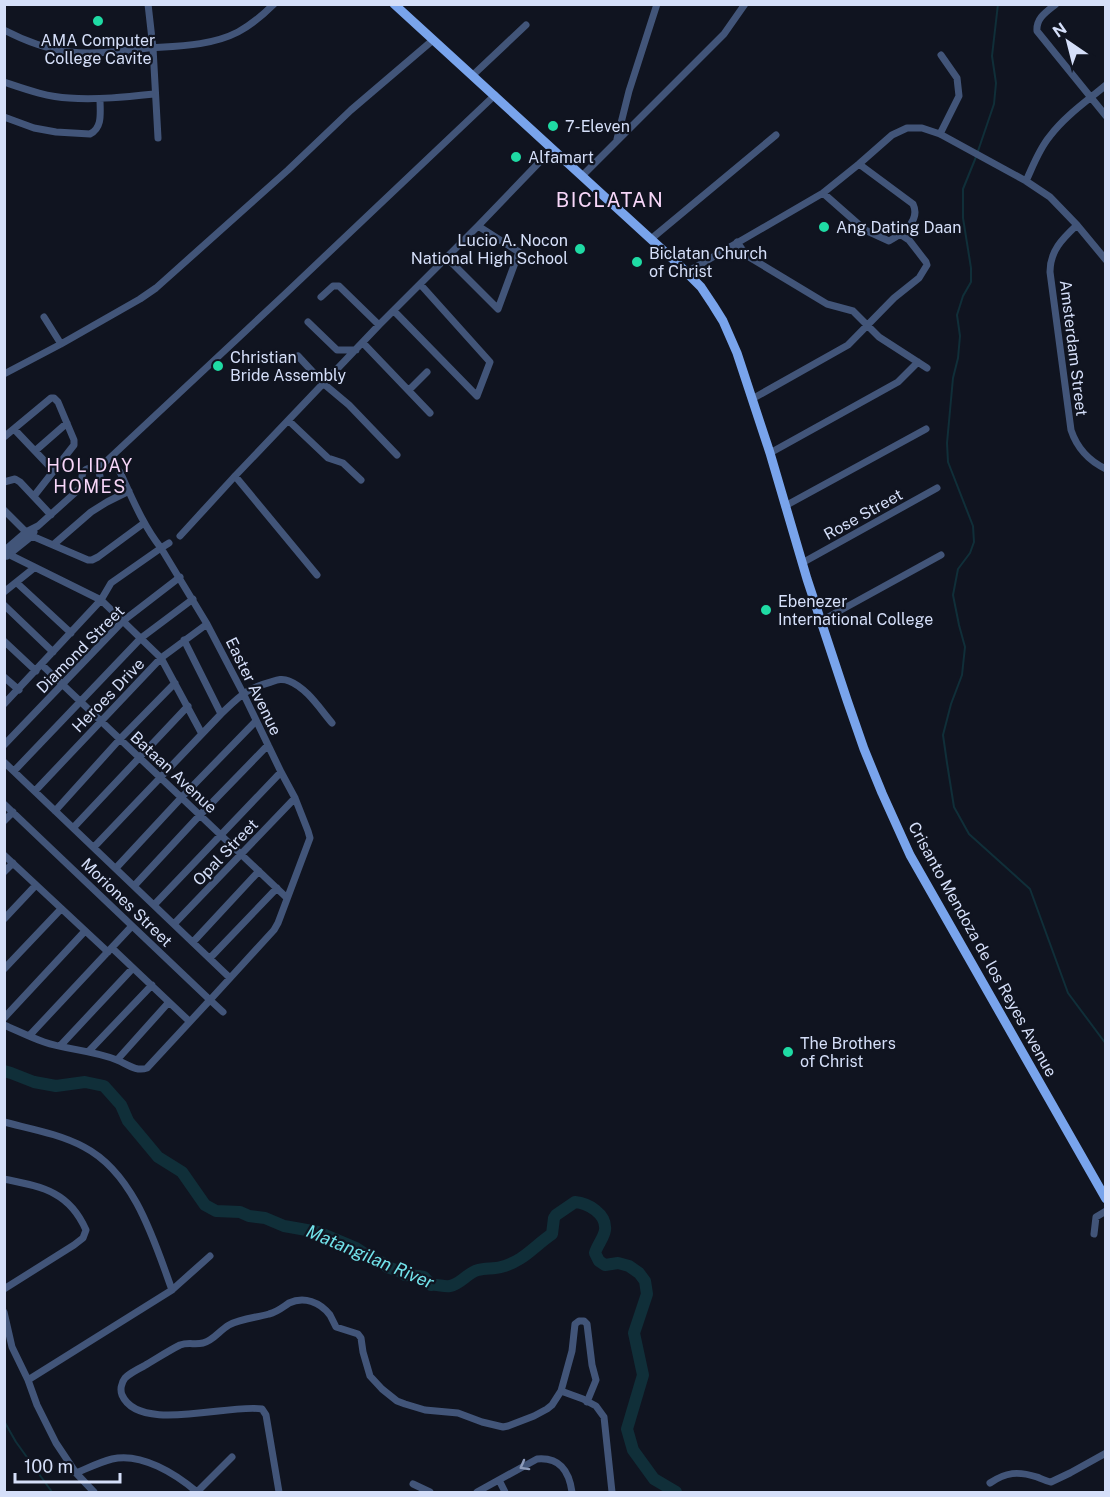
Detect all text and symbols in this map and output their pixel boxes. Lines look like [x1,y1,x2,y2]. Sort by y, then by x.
north arrow [1038,12,1098,72]
marker: AMA Computer College Cavite [91,14,105,28]
text: N [1049,19,1070,41]
place label: AMA Computer College Cavite [41,31,155,68]
place label: 7-Eleven [565,117,630,136]
marker: 7-Eleven [546,119,560,133]
place label: Alfamart [528,148,594,167]
marker: Alfamart [509,150,523,164]
district label: BICLATAN [556,188,664,212]
place label: Ang Dating Daan [836,218,961,237]
marker: Ang Dating Daan [817,220,831,234]
place label: Lucio A. Nocon National High School [411,231,568,268]
marker: Lucio A. Nocon National High School [573,242,587,256]
place label: Biclatan Church of Christ [649,244,767,281]
marker: Biclatan Church of Christ [630,255,644,269]
street label: Amsterdam Street [1056,279,1091,417]
place label: Christian Bride Assembly [230,348,347,385]
marker: Christian Bride Assembly [211,359,225,373]
district label: HOLIDAY HOMES [46,455,134,497]
street label: Rose Street [820,485,906,544]
place label: Ebenezer International College [778,592,933,629]
street label: Diamond Street [33,602,128,697]
marker: Ebenezer International College [759,603,773,617]
street label: Easter Avenue [222,634,285,738]
street label: Heroes Drive [68,654,148,736]
street label: Bataan Avenue [127,728,221,817]
street label: Opal Street [189,815,262,890]
street label: Crisanto Mendoza de los Reyes Avenue [904,818,1061,1080]
street label: Moriones Street [77,854,176,951]
place label: The Brothers of Christ [800,1034,896,1071]
marker: The Brothers of Christ [781,1045,795,1059]
water label: Matangilan River [303,1220,437,1293]
scale bar [15,1446,120,1484]
text: 100 m [24,1456,73,1477]
one-way arrow [520,1459,530,1470]

